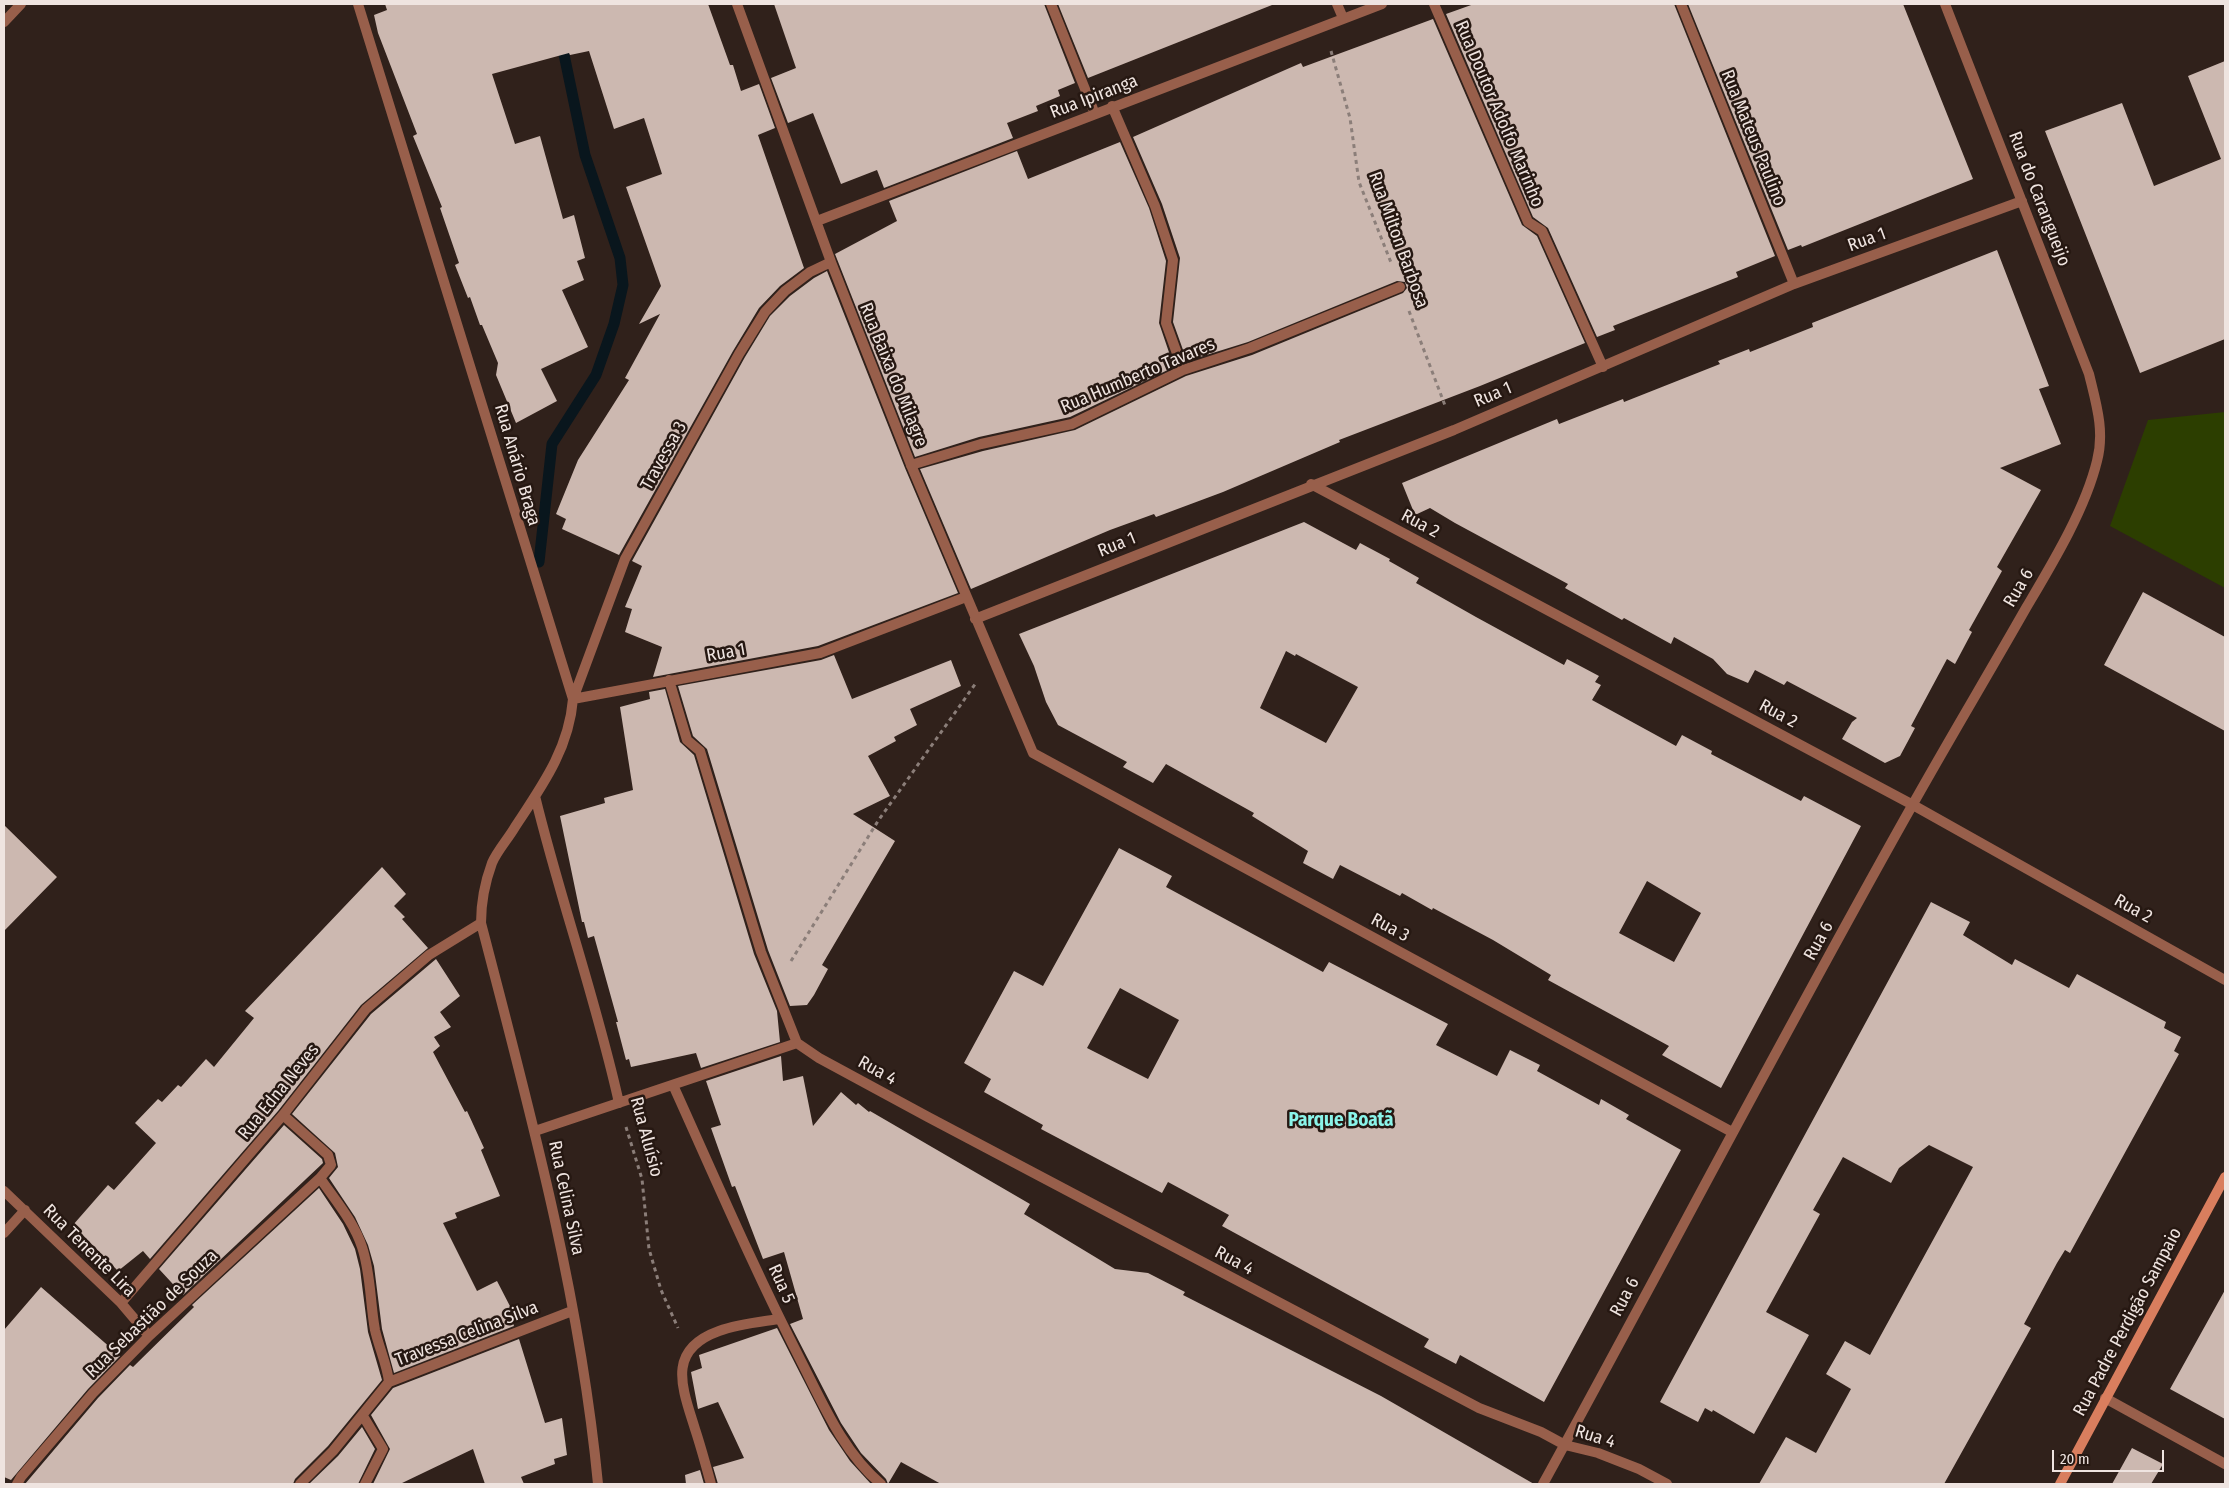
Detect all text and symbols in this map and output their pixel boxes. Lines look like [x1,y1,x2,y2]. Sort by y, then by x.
street label: Rua Doutor Adolfo Marinho [1450,18,1548,210]
street label: Rua Mateus Paulino [1716,67,1790,209]
street label: Rua Ipiranga [1047,70,1141,124]
street label: Rua do Carangueijo [2003,129,2075,269]
street label: Rua Milton Barbosa [1363,169,1433,311]
street label: Rua 1 [1845,223,1889,257]
street label: Rua Baixa do Milagre [854,300,932,450]
street label: Rua Humberto Tavares [1058,334,1218,418]
street label: Rua 1 [1471,377,1515,413]
street label: Rua Anário Braga [489,402,545,528]
street label: Travessa 3 [636,418,692,494]
street label: Rua 2 [1397,505,1443,543]
street label: Rua 1 [1095,528,1139,562]
street label: Rua 6 [1999,565,2039,611]
street label: Rua 1 [705,639,747,667]
street label: Rua 2 [1755,695,1801,733]
street label: Rua 2 [2110,890,2156,928]
street label: Rua 3 [1367,909,1413,947]
street label: Rua 6 [1800,918,1838,964]
street label: Rua Edna Neves [234,1040,324,1144]
street label: Rua 4 [854,1052,900,1090]
street label: Rua Aluísio [625,1095,667,1179]
district label: Parque Boatã [1288,1110,1394,1132]
street label: Rua Celina Silva [543,1139,589,1257]
street label: Rua Tenente Lira [38,1200,140,1302]
street label: Rua Padre Perdigão Sampaio [2069,1224,2187,1420]
street label: Rua 4 [1211,1242,1257,1280]
street label: Rua Sebastião de Souza [82,1245,222,1383]
street label: Rua 5 [763,1261,799,1307]
street label: Rua 6 [1606,1274,1644,1320]
street label: Travessa Celina Silva [393,1297,541,1371]
street label: Rua 4 [1572,1421,1618,1453]
scale bar [2054,1440,2166,1472]
text: 20 m [2060,1450,2090,1468]

